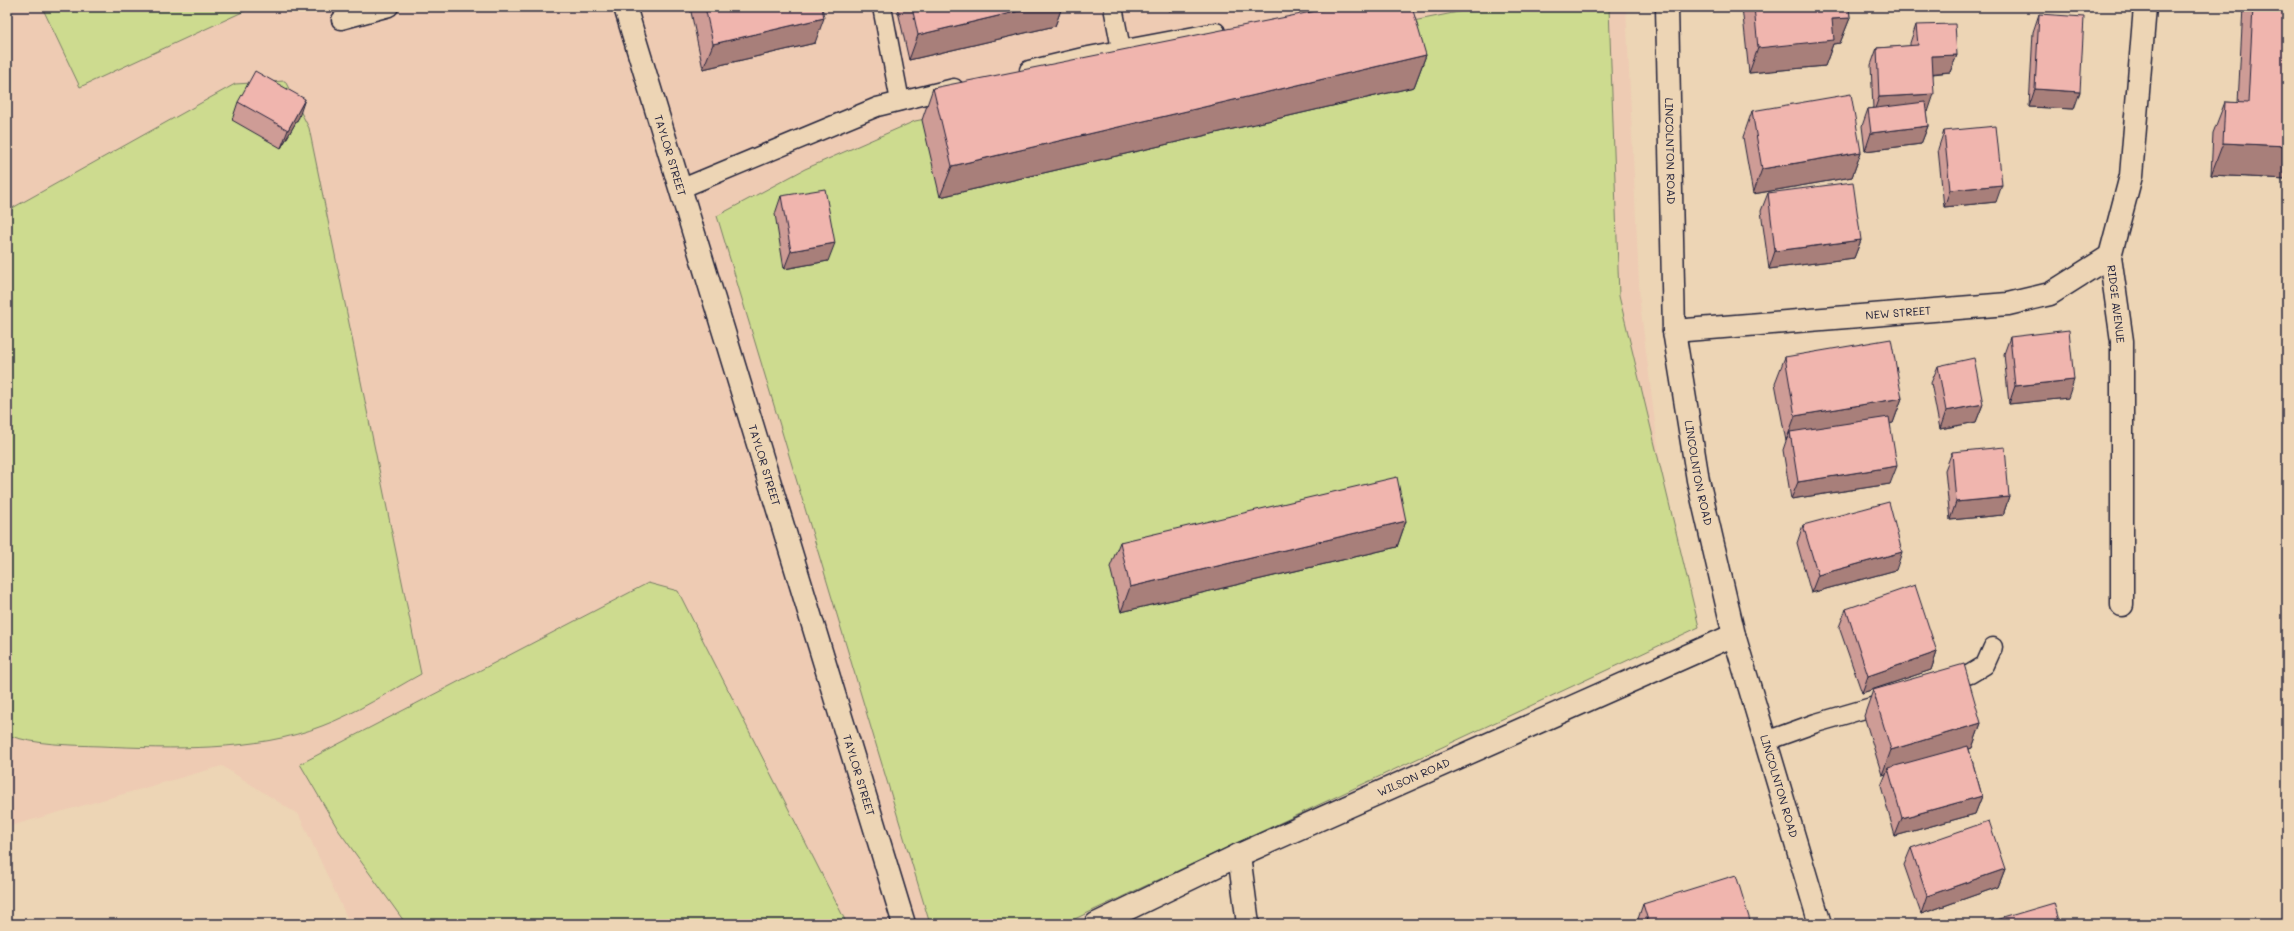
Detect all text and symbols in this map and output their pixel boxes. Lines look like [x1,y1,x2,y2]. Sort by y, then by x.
street label: LINCOLNTON ROAD [1662,97,1679,204]
street label: TAYLOR STREET [651,113,690,198]
street label: RIDGE AVENUE [2104,264,2129,344]
street label: NEW STREET [1865,302,1932,322]
street label: LINCOLNTON ROAD [1681,419,1716,527]
street label: TAYLOR STREET [745,423,784,508]
street label: TAYLOR STREET [840,733,879,818]
street label: LINCOLNTON ROAD [1757,733,1802,839]
street label: WILSON ROAD [1375,754,1452,800]

